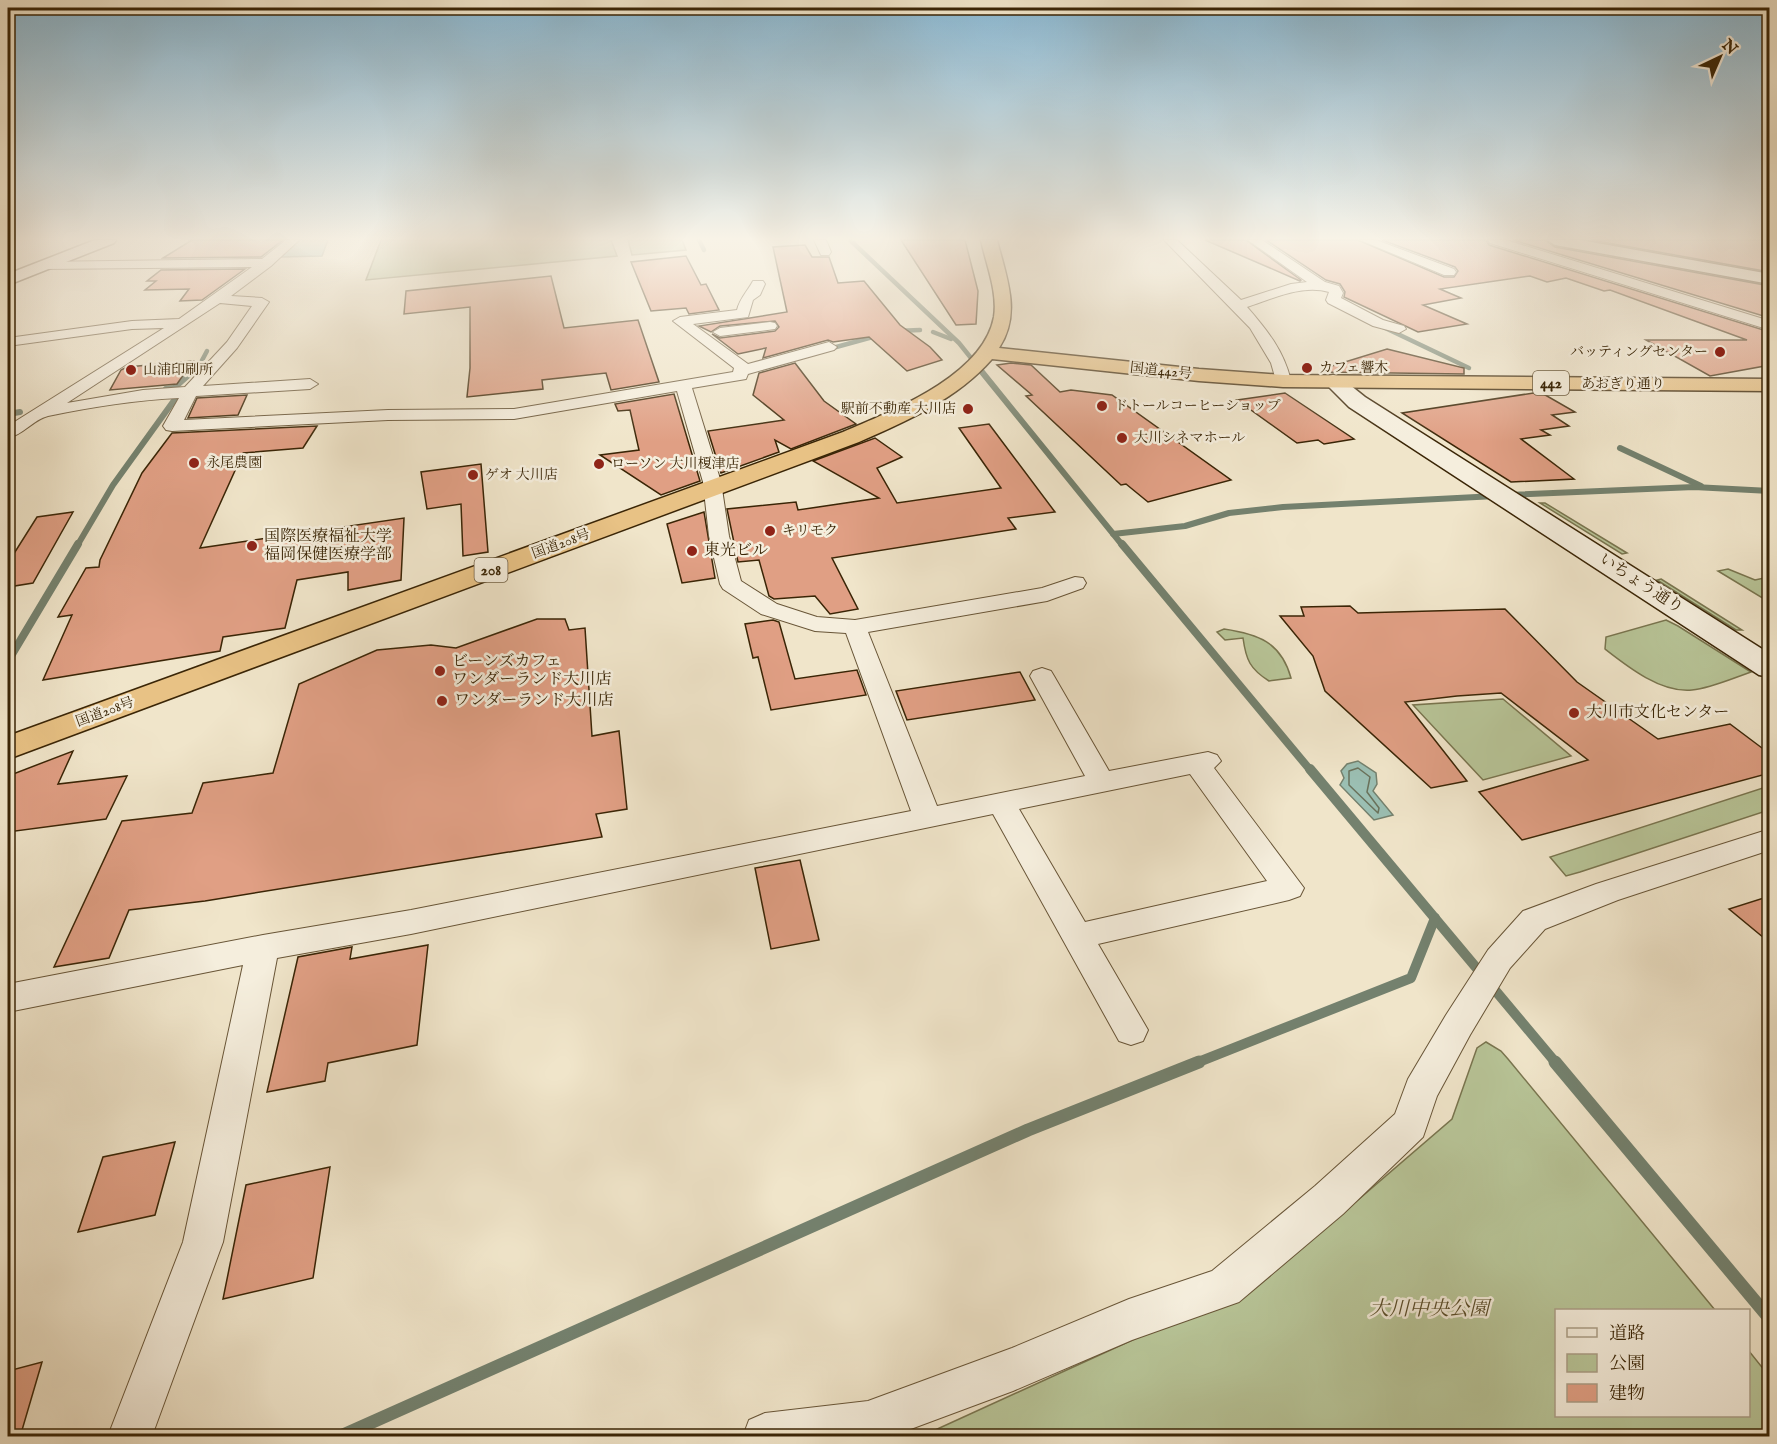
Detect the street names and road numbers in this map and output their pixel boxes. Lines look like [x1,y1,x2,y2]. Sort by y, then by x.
street label: 国道442号 [1129,359,1193,383]
road number: 442 [1533,371,1569,395]
street label: あおぎり通り [1581,375,1665,393]
street label: 国道208号 [529,525,593,563]
street label: いちょう通り [1595,549,1687,619]
road number: 208 [474,558,508,582]
street label: 国道208号 [73,693,137,731]

